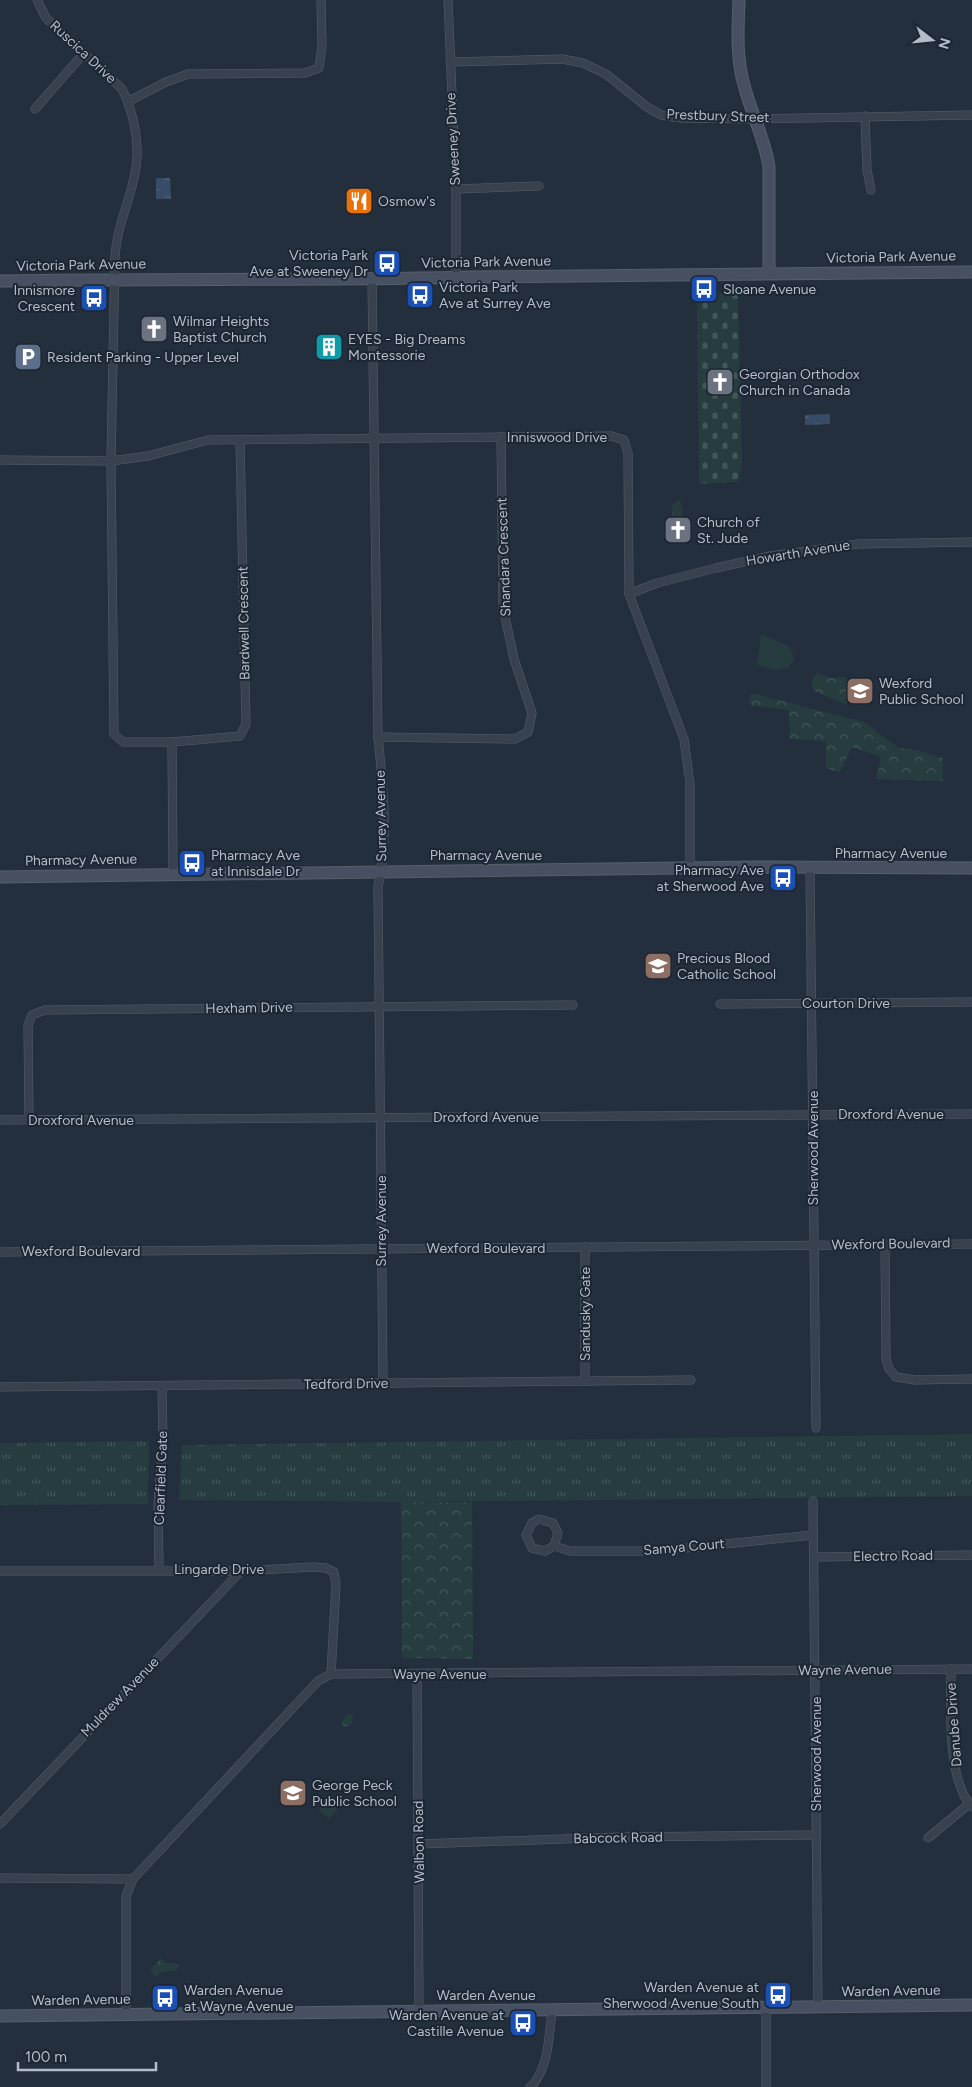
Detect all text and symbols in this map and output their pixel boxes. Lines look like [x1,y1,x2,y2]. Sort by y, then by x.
north arrow [907,15,957,65]
street label: Ruscica Drive [46,17,120,87]
text: N [934,36,954,51]
street label: Sweeney Drive [442,92,464,186]
street label: Prestbury Street [666,106,770,126]
restaurant icon: Osmow's [344,186,374,216]
place label: Osmow's [378,193,436,210]
place label: Victoria Park Ave at Sweeney Dr [249,247,368,280]
street label: Victoria Park Avenue [826,247,956,267]
bus stop icon: Victoria Park Ave at Sweeney Dr [372,248,402,278]
street label: Victoria Park Avenue [421,252,551,272]
street label: Victoria Park Avenue [16,255,146,275]
bus stop icon: Sloane Avenue [689,274,719,304]
place label: Victoria Park Ave at Surrey Ave [439,279,551,312]
bus stop icon: Victoria Park Ave at Surrey Ave [405,280,435,310]
place label: Sloane Avenue [723,281,817,298]
place label: Innismore Crescent [13,282,75,315]
bus stop icon: Innismore Crescent [79,283,109,313]
place label: Wilmar Heights Baptist Church [173,313,269,346]
church icon: Wilmar Heights Baptist Church [139,314,169,344]
place label: EYES - Big Dreams Montessorie [348,331,465,364]
building icon: EYES - Big Dreams Montessorie [314,332,344,362]
parking icon: Resident Parking - Upper Level [13,342,43,372]
place label: Resident Parking - Upper Level [47,349,239,366]
place label: Georgian Orthodox Church in Canada [739,366,860,399]
church icon: Georgian Orthodox Church in Canada [705,367,735,397]
street label: Inniswood Drive [507,429,607,446]
street label: Shandara Crescent [493,497,515,617]
place label: Church of St. Jude [697,514,760,547]
church icon: Church of St. Jude [663,515,693,545]
street label: Howarth Avenue [745,536,852,570]
street label: Bardwell Crescent [235,566,253,680]
place label: Wexford Public School [879,675,964,708]
school or university icon: Wexford Public School [845,676,875,706]
street label: Surrey Avenue [372,770,390,862]
street label: Pharmacy Avenue [835,845,948,862]
place label: Pharmacy Ave at Innisdale Dr [211,847,300,880]
street label: Pharmacy Avenue [430,847,543,864]
bus stop icon: Pharmacy Ave at Innisdale Dr [177,848,207,878]
street label: Pharmacy Avenue [25,851,138,869]
place label: Pharmacy Ave at Sherwood Ave [657,862,764,895]
bus stop icon: Pharmacy Ave at Sherwood Ave [768,863,798,893]
place label: Precious Blood Catholic School [677,950,776,983]
school or university icon: Precious Blood Catholic School [643,951,673,981]
street label: Courton Drive [802,995,890,1012]
street label: Hexham Drive [205,999,293,1017]
street label: Sherwood Avenue [805,1090,822,1205]
street label: Droxford Avenue [838,1106,944,1123]
street label: Droxford Avenue [433,1109,539,1126]
street label: Droxford Avenue [28,1112,134,1129]
street label: Surrey Avenue [373,1175,390,1267]
street label: Wexford Boulevard [831,1234,951,1254]
street label: Wexford Boulevard [427,1240,545,1257]
street label: Wexford Boulevard [22,1243,140,1260]
street label: Sandusky Gate [577,1266,594,1361]
street label: Tedford Drive [303,1375,389,1393]
street label: Clearfield Gate [151,1430,171,1525]
street label: Samya Court [643,1535,725,1559]
street label: Electro Road [853,1547,933,1565]
street label: Lingarde Drive [174,1561,264,1578]
street label: Muldrew Avenue [77,1653,163,1741]
street label: Wayne Avenue [798,1661,892,1679]
street label: Wayne Avenue [393,1666,487,1683]
street label: Danube Drive [943,1682,965,1768]
street label: Sherwood Avenue [808,1696,825,1811]
place label: George Peck Public School [312,1777,397,1810]
school or university icon: George Peck Public School [278,1778,308,1808]
street label: Walbon Road [410,1800,428,1884]
street label: Babcock Road [573,1829,663,1847]
place label: Warden Avenue at Sherwood Avenue South [603,1979,759,2012]
bus stop icon: Warden Avenue at Sherwood Avenue South [763,1980,793,2010]
place label: Warden Avenue at Wayne Avenue [184,1982,294,2015]
street label: Warden Avenue [841,1982,941,2000]
bus stop icon: Warden Avenue at Wayne Avenue [150,1983,180,2013]
street label: Warden Avenue [436,1987,536,2004]
street label: Warden Avenue [31,1991,131,2009]
place label: Warden Avenue at Castille Avenue [389,2007,504,2040]
bus stop icon: Warden Avenue at Castille Avenue [508,2008,538,2038]
scale bar [18,2040,155,2072]
text: 100 m [25,2048,67,2066]

